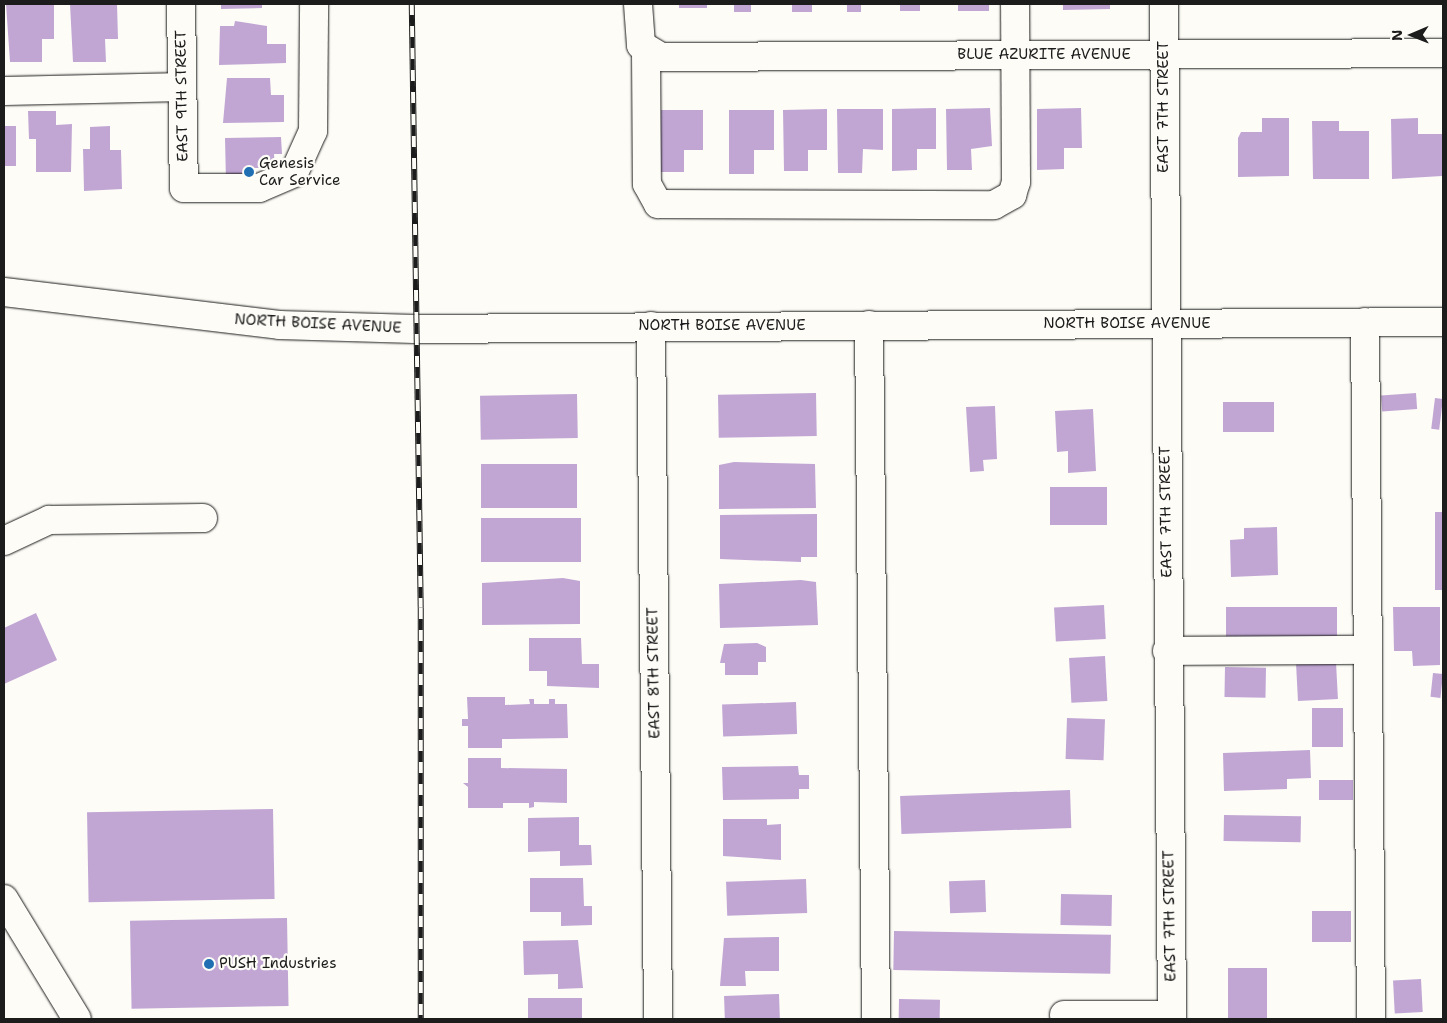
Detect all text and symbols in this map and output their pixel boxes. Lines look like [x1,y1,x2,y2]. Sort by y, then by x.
north arrow [1387,10,1437,60]
street label: EAST 9TH STREET [172,30,192,162]
text: N [1388,30,1406,41]
street label: EAST 7TH STREET [1155,41,1173,173]
street label: BLUE AZURITE AVENUE [957,46,1131,64]
place label: Genesis Car Service [259,154,340,189]
marker: Genesis Car Service [243,166,255,178]
street label: NORTH BOISE AVENUE [234,311,402,337]
street label: NORTH BOISE AVENUE [1043,315,1211,333]
street label: NORTH BOISE AVENUE [638,317,806,335]
street label: EAST 7TH STREET [1156,446,1176,578]
street label: EAST 8TH STREET [644,607,664,739]
street label: EAST 7TH STREET [1160,850,1180,982]
place label: PUSH Industries [219,955,337,973]
marker: PUSH Industries [203,958,215,970]

